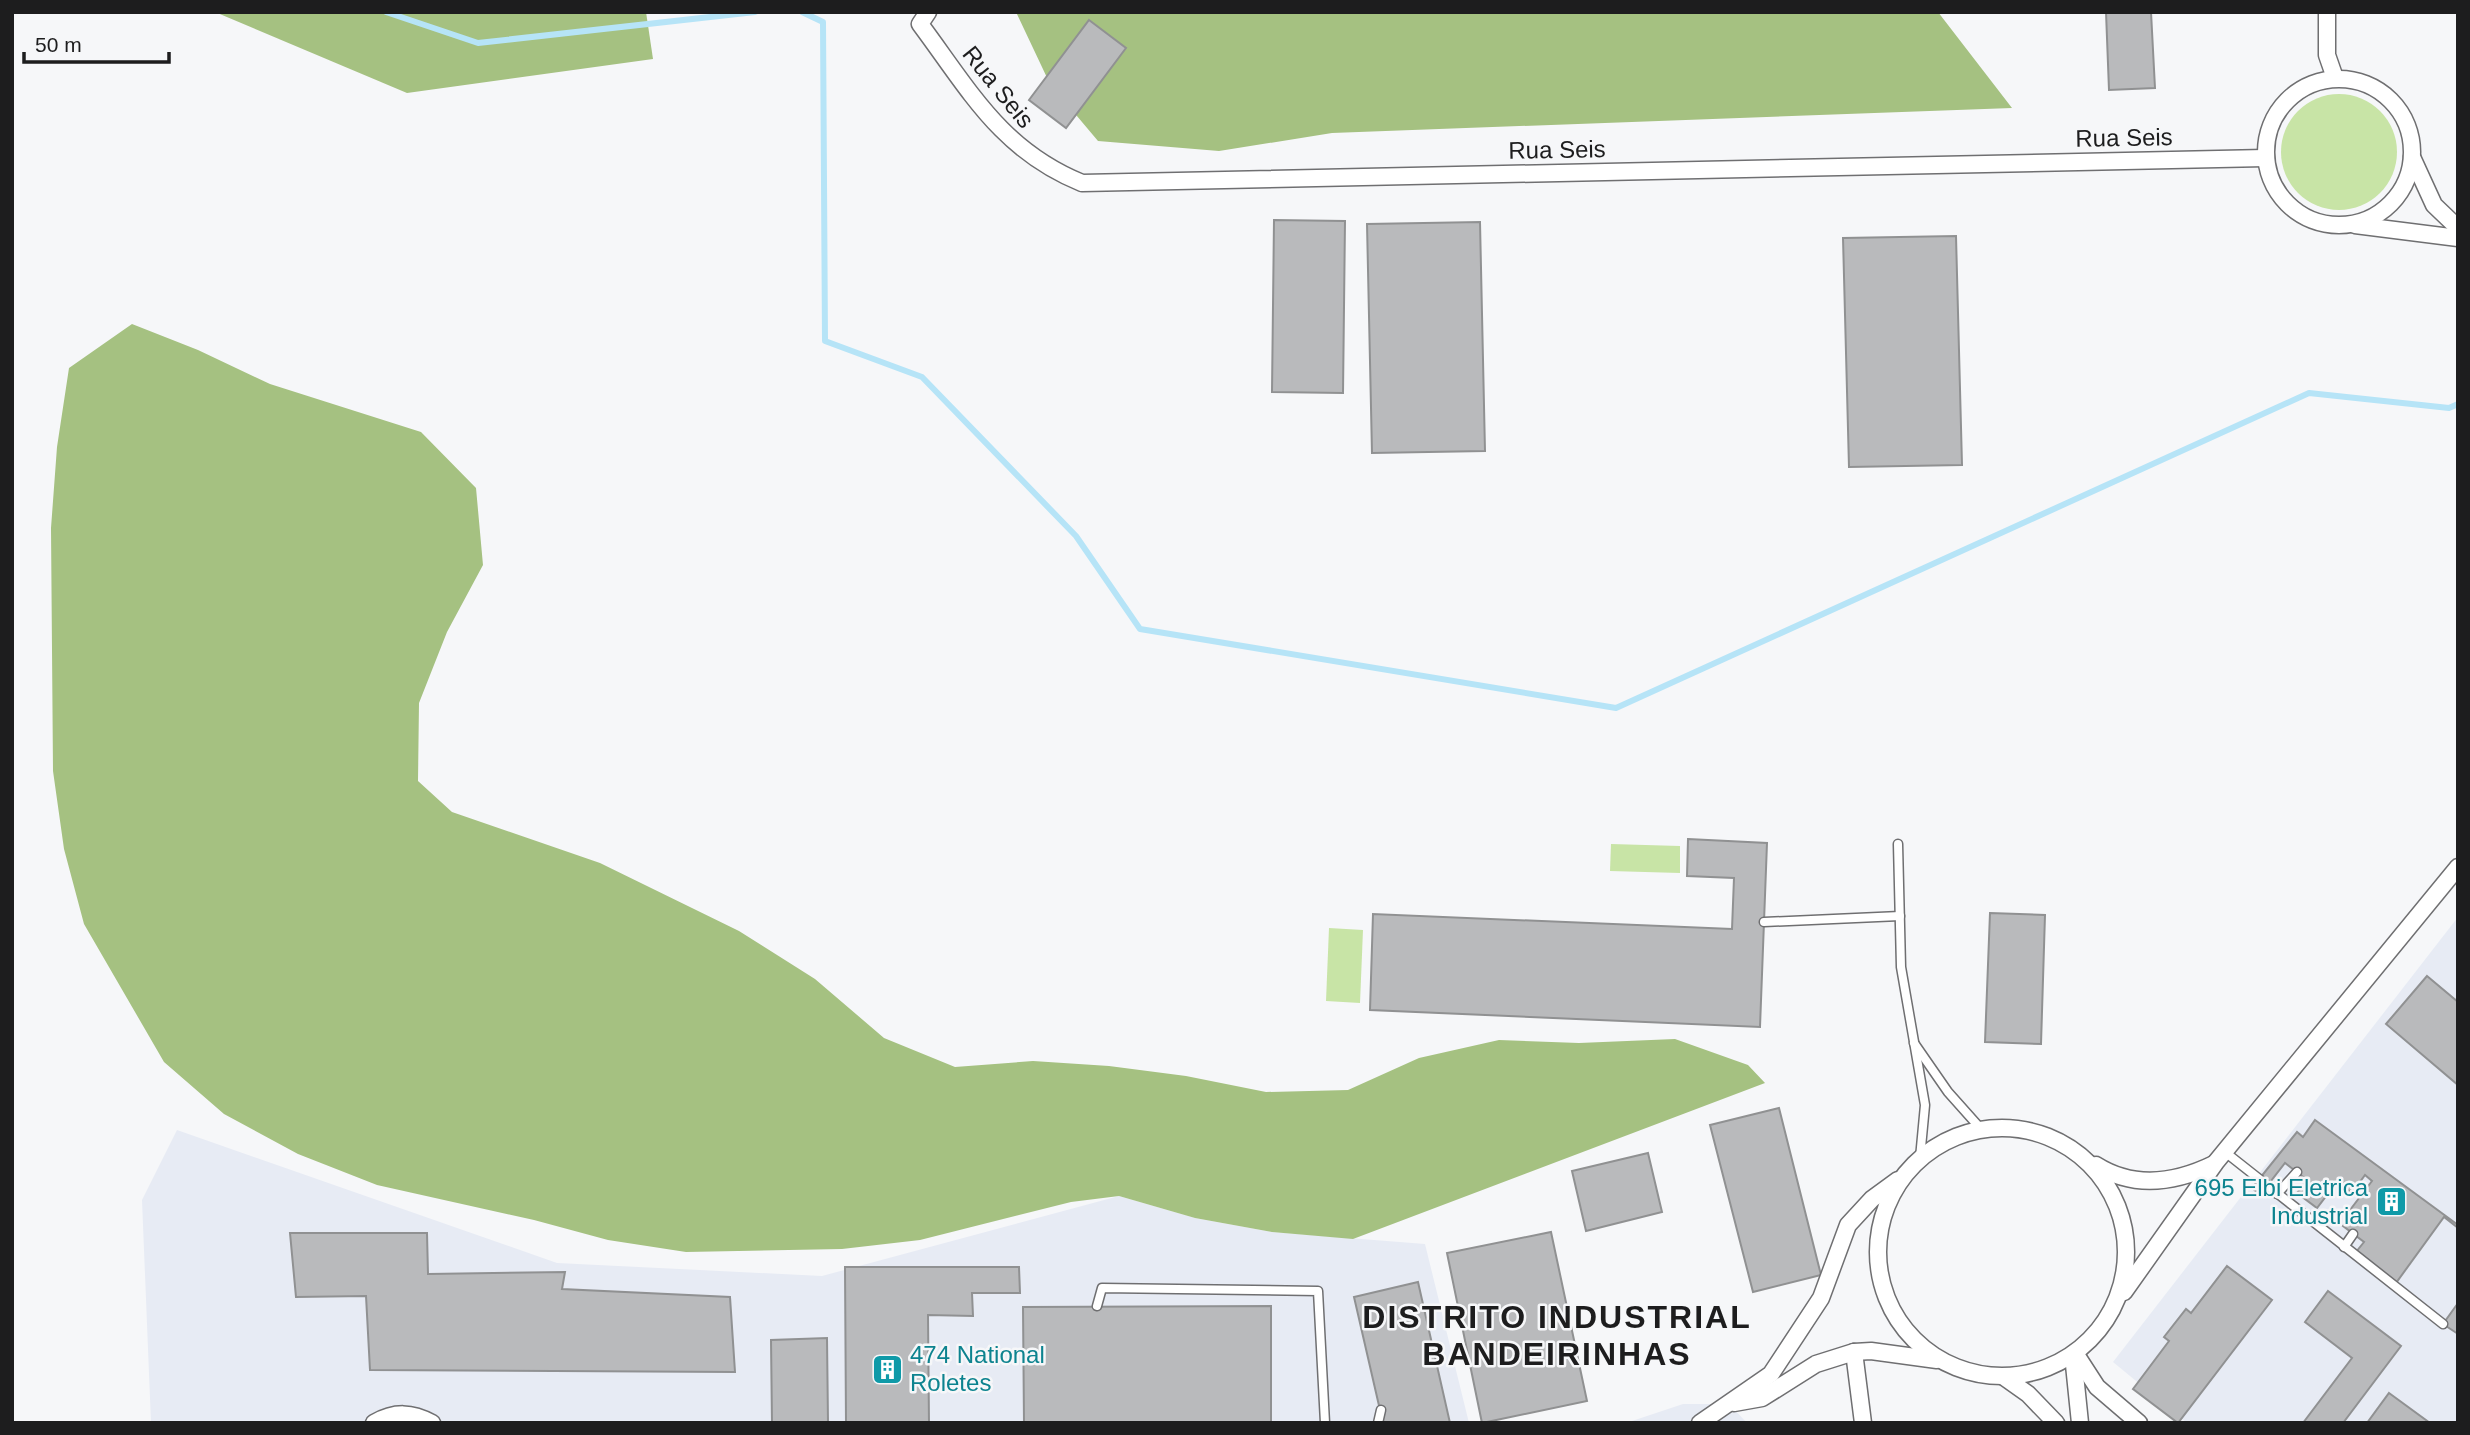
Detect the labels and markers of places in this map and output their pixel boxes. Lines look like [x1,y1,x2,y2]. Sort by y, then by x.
place label: 695 Elbi Eletrica Industrial [2195,1174,2369,1229]
building icon: 695 Elbi Eletrica Industrial [2374,1185,2408,1219]
place label: 474 National Roletes [910,1341,1045,1396]
building icon: 474 National Roletes [870,1352,904,1386]

